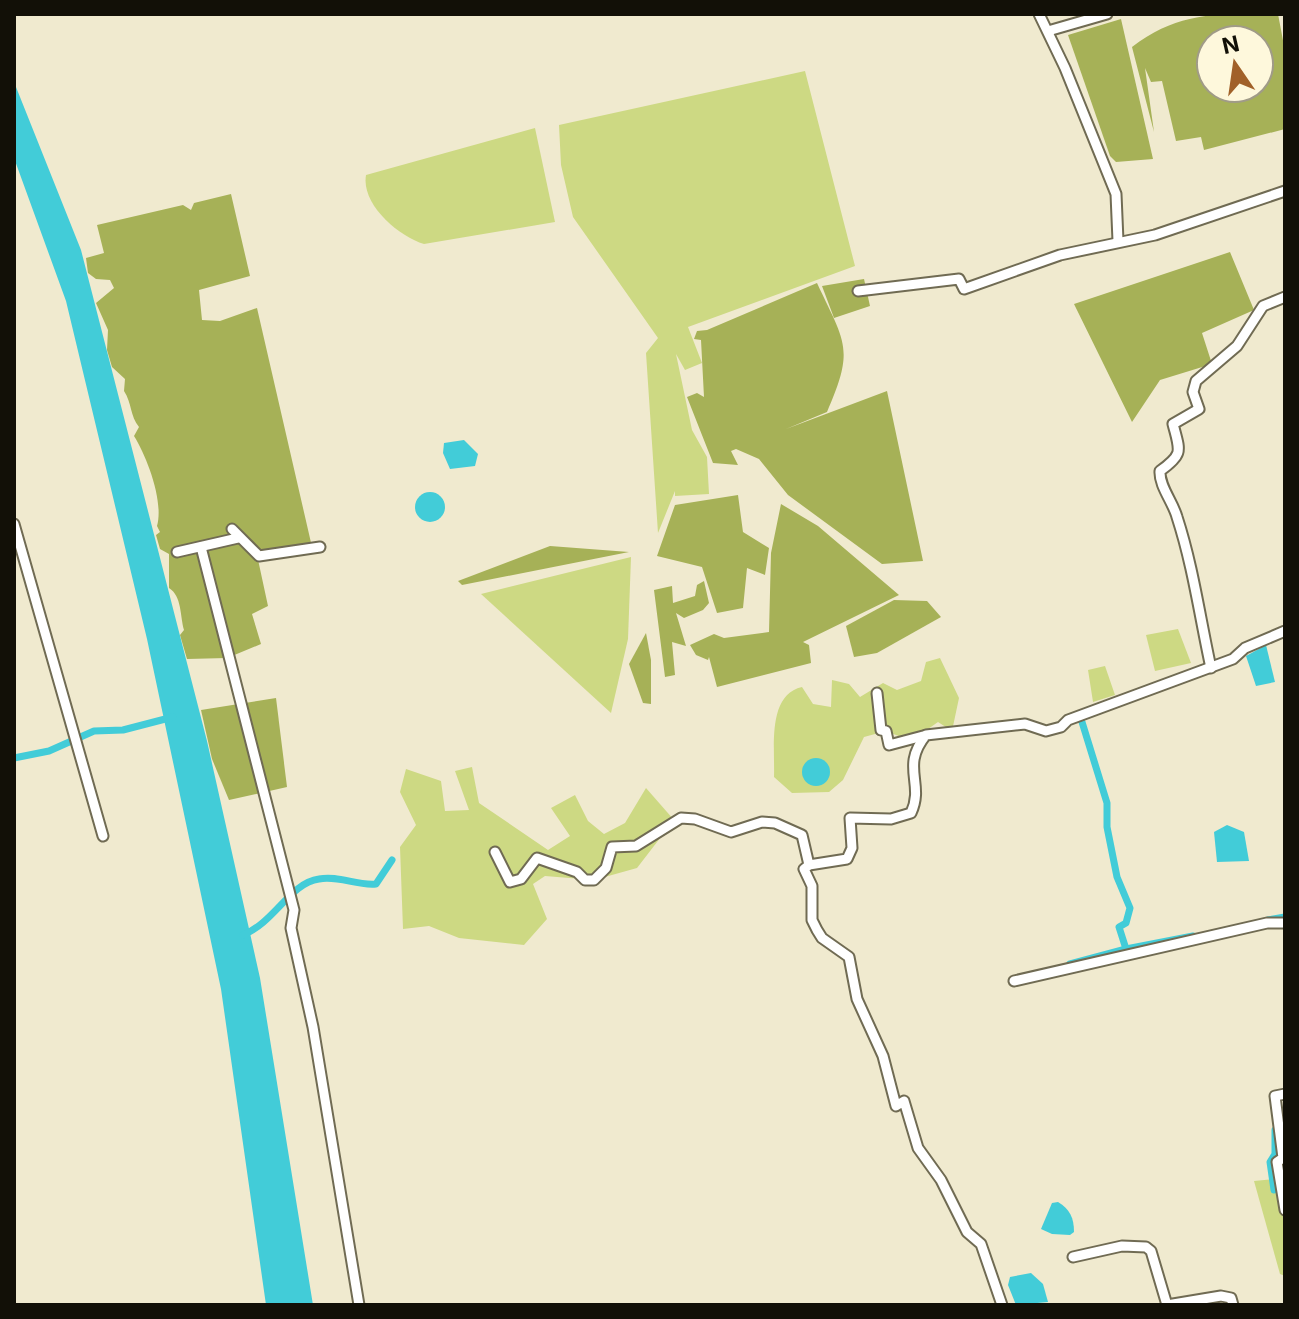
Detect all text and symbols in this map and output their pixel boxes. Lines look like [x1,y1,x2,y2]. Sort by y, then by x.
north arrow [1195,24,1275,104]
text: N [1219,30,1242,59]

